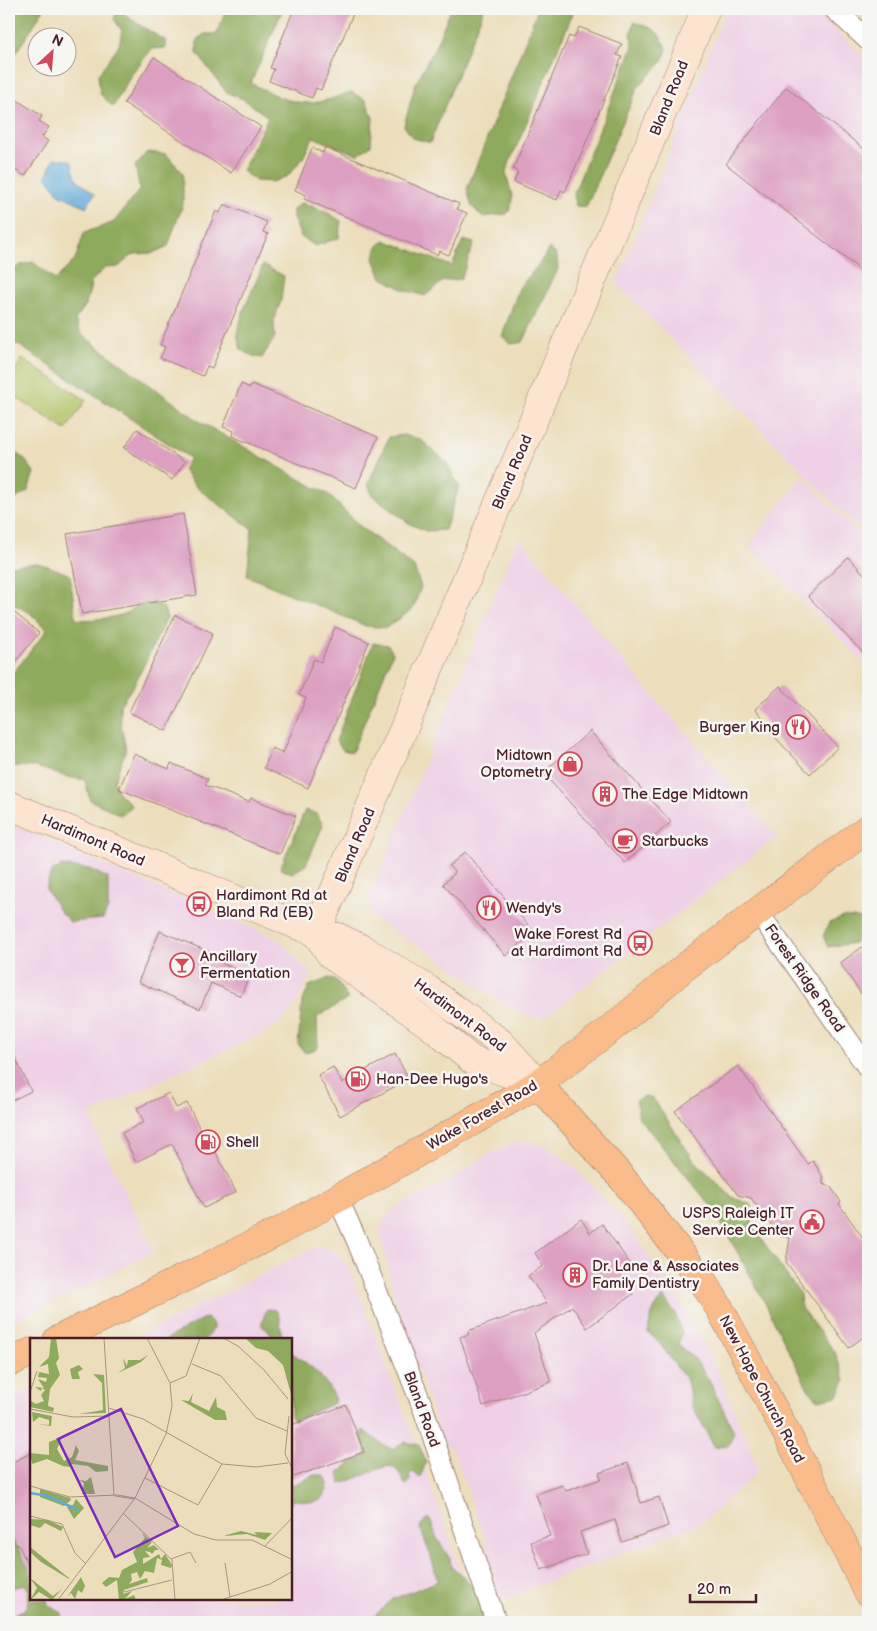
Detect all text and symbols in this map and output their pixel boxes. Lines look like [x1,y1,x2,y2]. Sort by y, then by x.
north arrow [28,28,78,78]
text: N [49,31,66,51]
street label: Bland Road [646,58,693,139]
street label: Bland Road [488,432,537,512]
restaurant icon: Burger King [785,714,811,740]
place label: Burger King [699,718,780,737]
place label: Midtown Optometry [481,746,552,782]
shop icon: Midtown Optometry [557,751,583,777]
building icon: The Edge Midtown [592,781,618,807]
place label: The Edge Midtown [622,785,748,804]
street label: Bland Road [331,805,380,885]
street label: Hardimont Road [38,810,148,871]
cafe icon: Starbucks [612,828,638,854]
place label: Starbucks [642,832,709,851]
place label: Hardimont Rd at Bland Rd (EB) [216,886,328,922]
bus stop icon: Hardimont Rd at Bland Rd (EB) [186,891,212,917]
restaurant icon: Wendy's [476,895,502,921]
place label: Wendy's [506,899,562,918]
street label: Forest Ridge Road [760,921,849,1036]
place label: Wake Forest Rd at Hardimont Rd [511,925,622,961]
bus stop icon: Wake Forest Rd at Hardimont Rd [627,930,653,956]
place label: Ancillary Fermentation [200,947,290,983]
bar icon: Ancillary Fermentation [169,952,195,978]
street label: Hardimont Road [410,974,510,1056]
fuel station icon: Han-Dee Hugo's [345,1066,371,1092]
place label: Han-Dee Hugo's [376,1070,489,1089]
street label: Wake Forest Road [423,1076,541,1155]
fuel station icon: Shell [195,1129,221,1155]
place label: Shell [226,1133,259,1152]
place label: USPS Raleigh IT Service Center [682,1204,795,1240]
public building icon: USPS Raleigh IT Service Center [799,1209,825,1235]
place label: Dr. Lane & Associates Family Dentistry [592,1257,740,1293]
building icon: Dr. Lane & Associates Family Dentistry [562,1262,588,1288]
street label: New Hope Church Road [715,1312,809,1466]
inset map [30,1338,292,1601]
street label: Bland Road [399,1369,444,1450]
scale bar [690,1571,756,1603]
text: 20 m [697,1580,731,1599]

